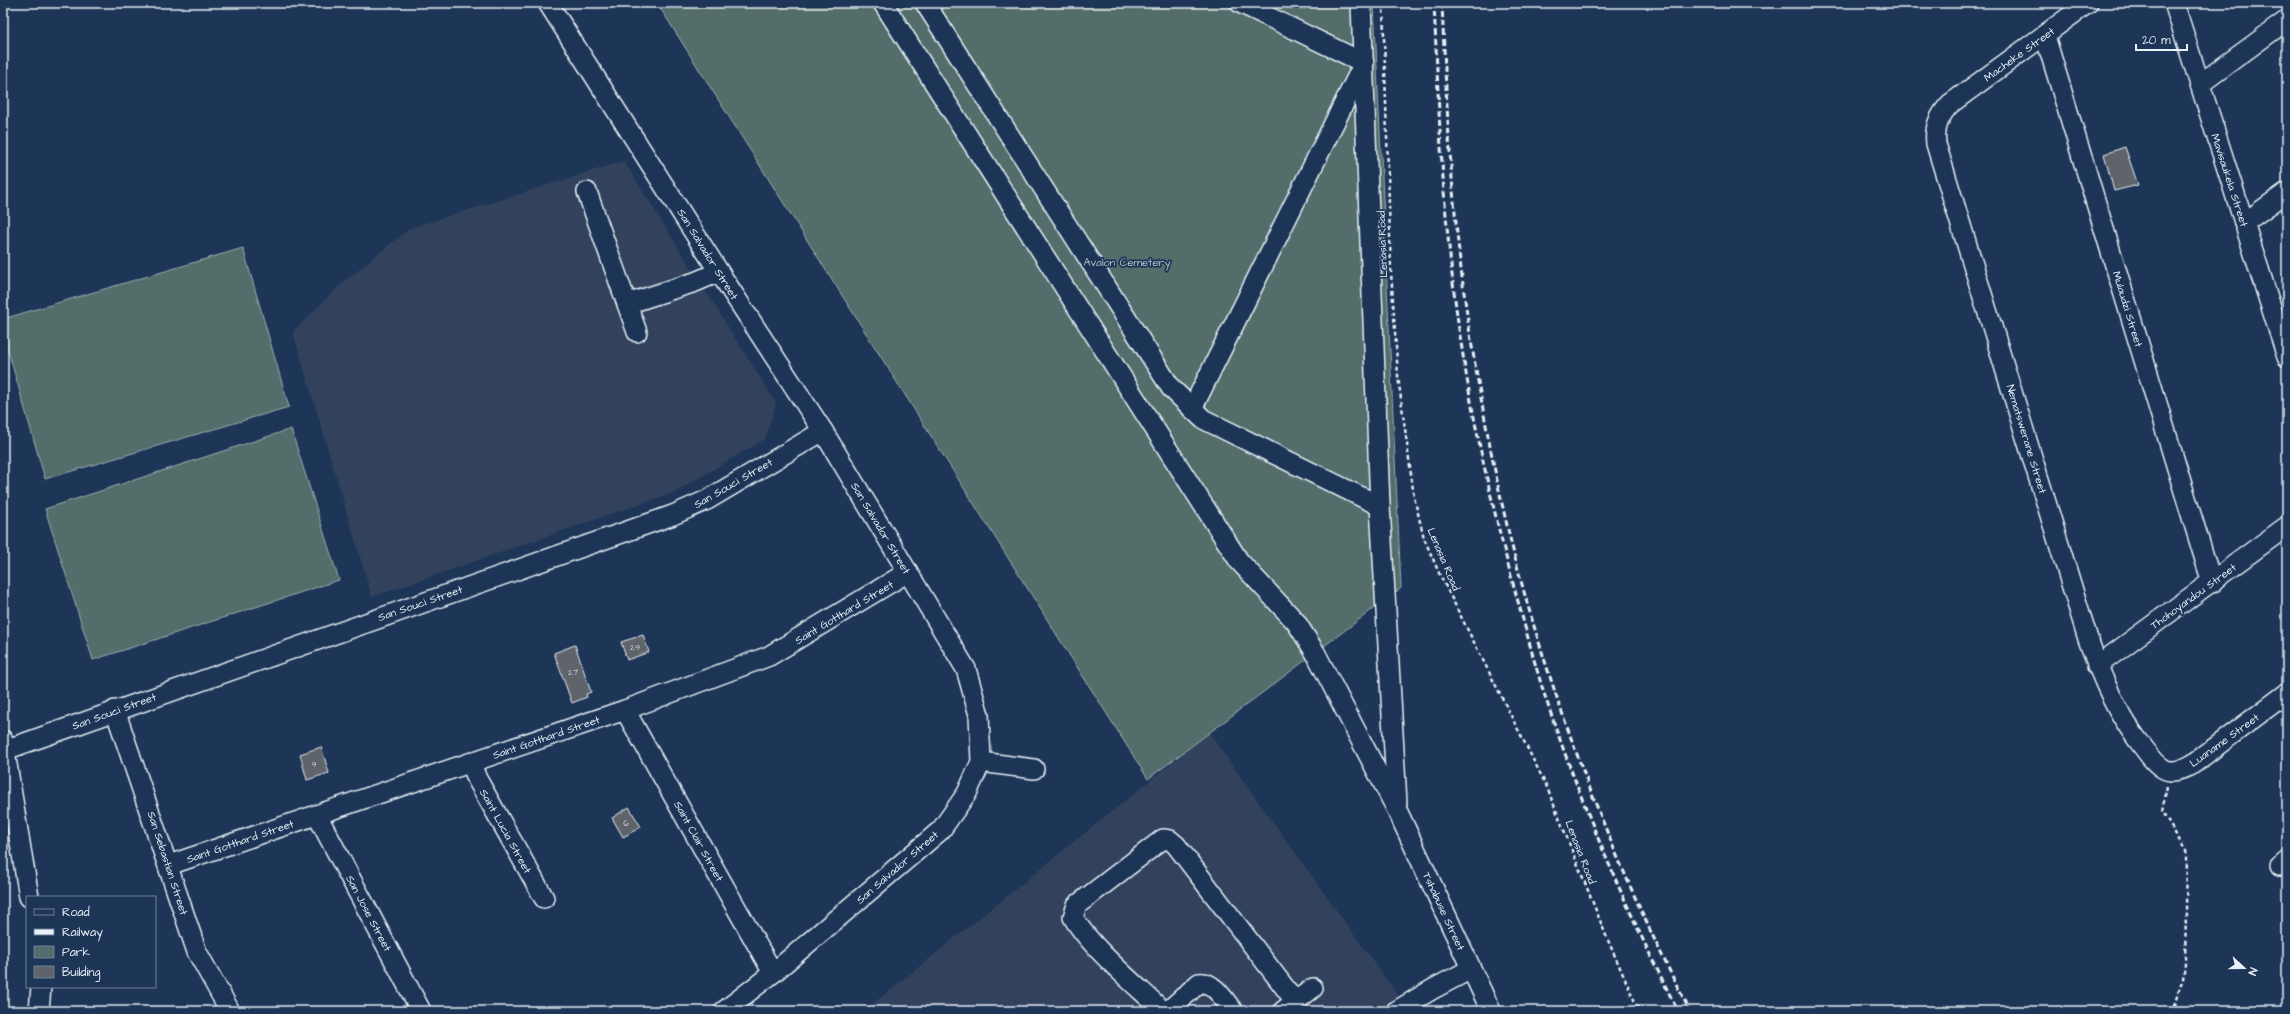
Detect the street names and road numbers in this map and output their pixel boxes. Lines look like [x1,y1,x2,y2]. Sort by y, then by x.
street label: Macheke Street [1981,23,2058,85]
street label: Mavisaukela Street [2207,132,2252,229]
street label: San Salvador Street [674,206,742,303]
street label: Lenasia Road [1374,210,1391,278]
street label: Mulaudzi Street [2109,269,2146,349]
street label: Nematswerane Street [2003,383,2050,496]
street label: San Souci Street [691,455,776,512]
street label: San Salvador Street [847,480,914,577]
street label: Lenasia Road [1424,525,1464,593]
street label: Thohoyandou Street [2147,560,2240,634]
street label: Saint Gotthard Street [792,577,897,648]
street label: San Souci Street [376,582,465,625]
street label: San Souci Street [70,689,159,734]
street label: Luaname Street [2186,710,2263,771]
street label: Saint Gotthard Street [491,712,602,763]
street label: Saint Lucia Street [476,786,535,877]
street label: Saint Clair Street [670,798,727,885]
street label: San Sebastian Street [144,809,192,918]
street label: Saint Gotthard Street [185,816,296,867]
street label: Lenasia Road [1562,818,1600,887]
street label: San Salvador Street [853,827,942,907]
street label: Tshabuse Street [1419,870,1469,953]
street label: San Jose Street [342,872,395,955]

